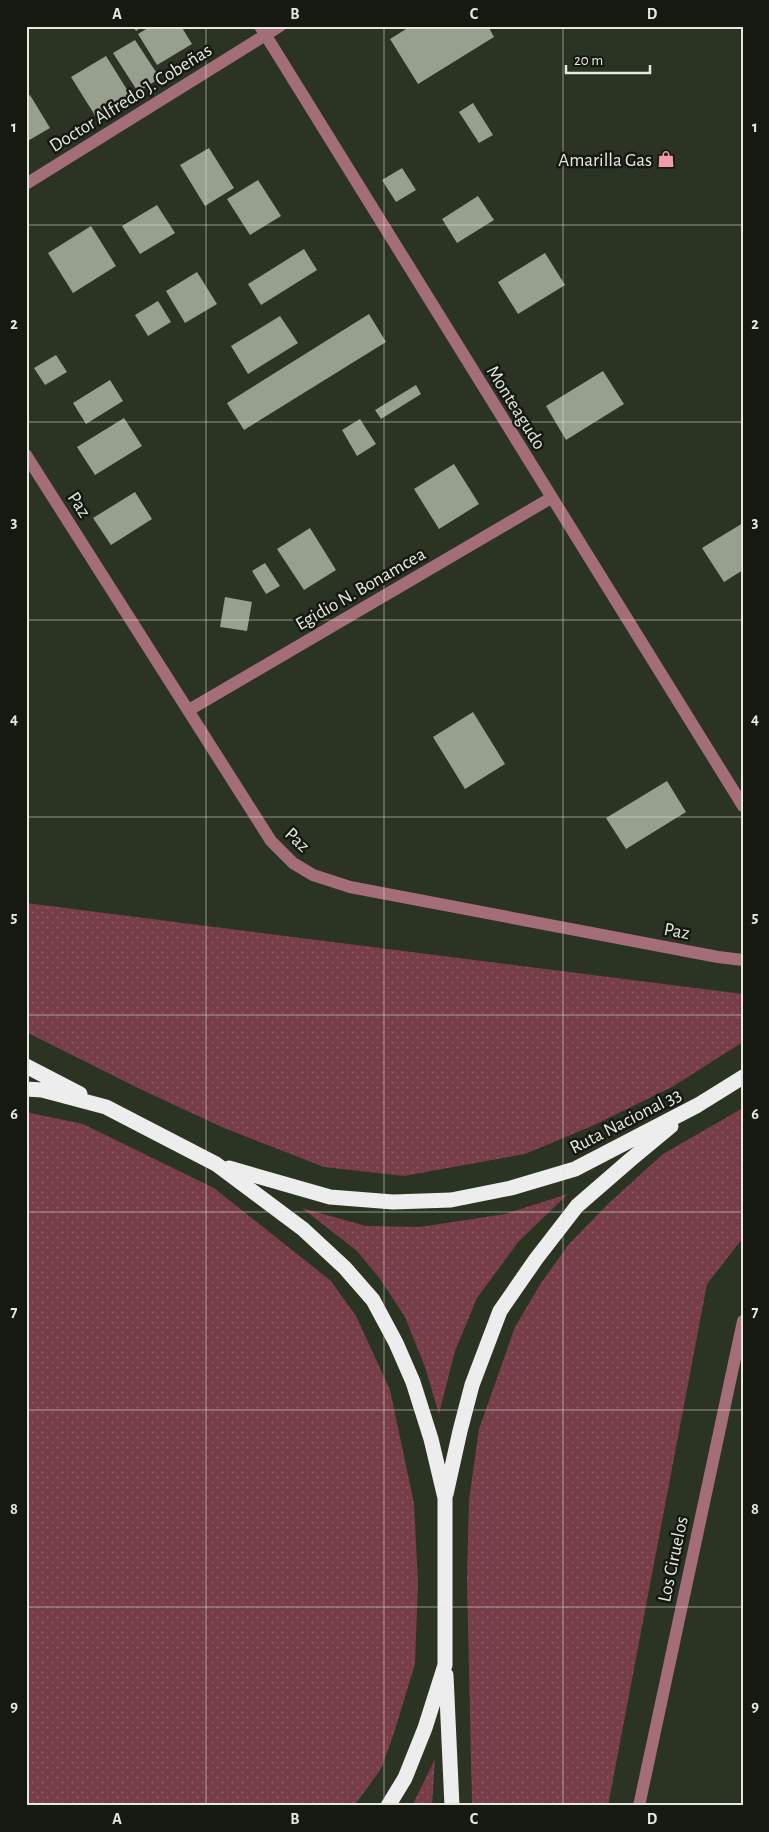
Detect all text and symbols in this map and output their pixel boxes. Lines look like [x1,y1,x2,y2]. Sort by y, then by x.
text: A [112,6,122,22]
text: B [290,6,300,22]
text: C [470,6,479,22]
text: D [647,6,658,22]
street label: Doctor Alfredo J. Cobeñas [46,41,215,156]
scale bar [566,42,650,74]
text: 20 m [574,53,603,68]
text: 1 [11,119,17,135]
text: 1 [752,119,758,135]
shop icon: Amarilla Gas [656,149,676,169]
place label: Amarilla Gas [558,151,652,170]
text: 2 [10,316,18,332]
text: 2 [751,316,759,332]
street label: Monteagudo [483,362,549,453]
street label: Paz [64,489,94,521]
text: 3 [11,514,18,530]
text: 3 [752,514,759,530]
street label: Egidio N. Bonamcea [293,544,429,634]
text: 4 [10,711,18,727]
text: 4 [751,711,759,727]
street label: Paz [281,824,313,856]
text: 5 [11,909,18,925]
text: 5 [752,909,759,925]
street label: Paz [662,920,691,943]
street label: Ruta Nacional 33 [567,1085,684,1158]
text: 6 [10,1106,18,1122]
text: 6 [751,1106,759,1122]
text: 7 [11,1304,18,1320]
text: 7 [752,1304,759,1320]
text: 8 [10,1501,18,1517]
text: 8 [751,1501,759,1517]
street label: Los Ciruelos [655,1515,692,1604]
text: 9 [10,1698,18,1714]
text: 9 [751,1698,759,1714]
text: A [112,1811,122,1827]
text: B [290,1811,300,1827]
text: C [470,1811,479,1827]
text: D [647,1811,658,1827]

